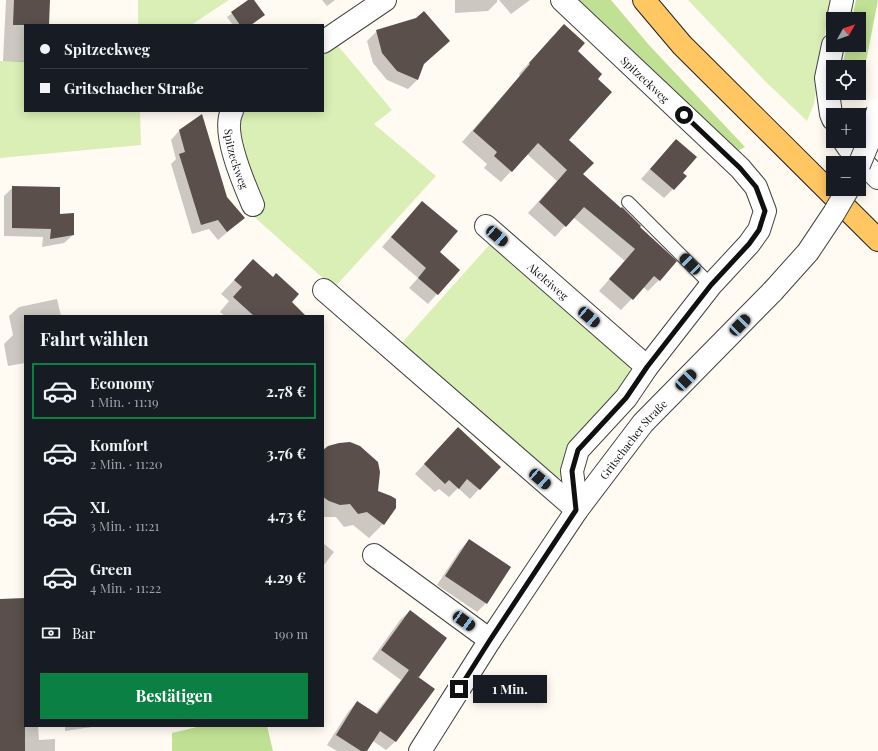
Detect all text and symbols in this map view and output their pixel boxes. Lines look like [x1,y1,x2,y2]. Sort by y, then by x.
north arrow [826,12,866,52]
map controls [826,12,866,196]
text: Spitzeckweg [64,39,150,59]
street label: Spitzeckweg [618,52,673,106]
button: locate [826,60,866,100]
text: Gritschacher Straße [64,78,204,98]
route start [675,106,693,124]
button: + [826,108,866,148]
street label: Spitzeckweg [222,128,253,191]
button: − [826,156,866,196]
car [484,224,510,248]
car [677,251,703,277]
street label: Akeleiweg [524,258,572,303]
car [576,305,602,329]
car [727,312,753,338]
text: Fahrt wählen [40,327,149,351]
car [673,367,699,393]
icon: car [42,373,78,409]
text: Economy [90,373,154,393]
text: 2.78 € [266,381,306,401]
text: 1 Min. · 11:19 [90,393,159,410]
street label: Gritschacher Straße [596,396,670,482]
icon: car [42,435,78,471]
text: Komfort [90,435,148,455]
text: 3.76 € [267,443,306,463]
text: 2 Min. · 11:20 [90,455,163,472]
car [527,467,553,491]
icon: car [42,497,78,533]
text: XL [90,497,110,517]
text: 4.73 € [267,505,306,525]
text: 3 Min. · 11:21 [90,517,159,534]
icon: car [42,559,78,595]
text: Green [90,559,132,579]
text: 4.29 € [265,567,306,587]
text: 4 Min. · 11:22 [90,579,161,596]
car [451,609,477,633]
icon: cash [40,622,62,644]
text: Bar [72,623,96,643]
text: 190 m [274,625,308,642]
button: Bestätigen [40,673,308,719]
callout: 1 Min. [473,675,547,703]
route end [450,680,468,698]
text: 1 Min. [492,680,528,697]

